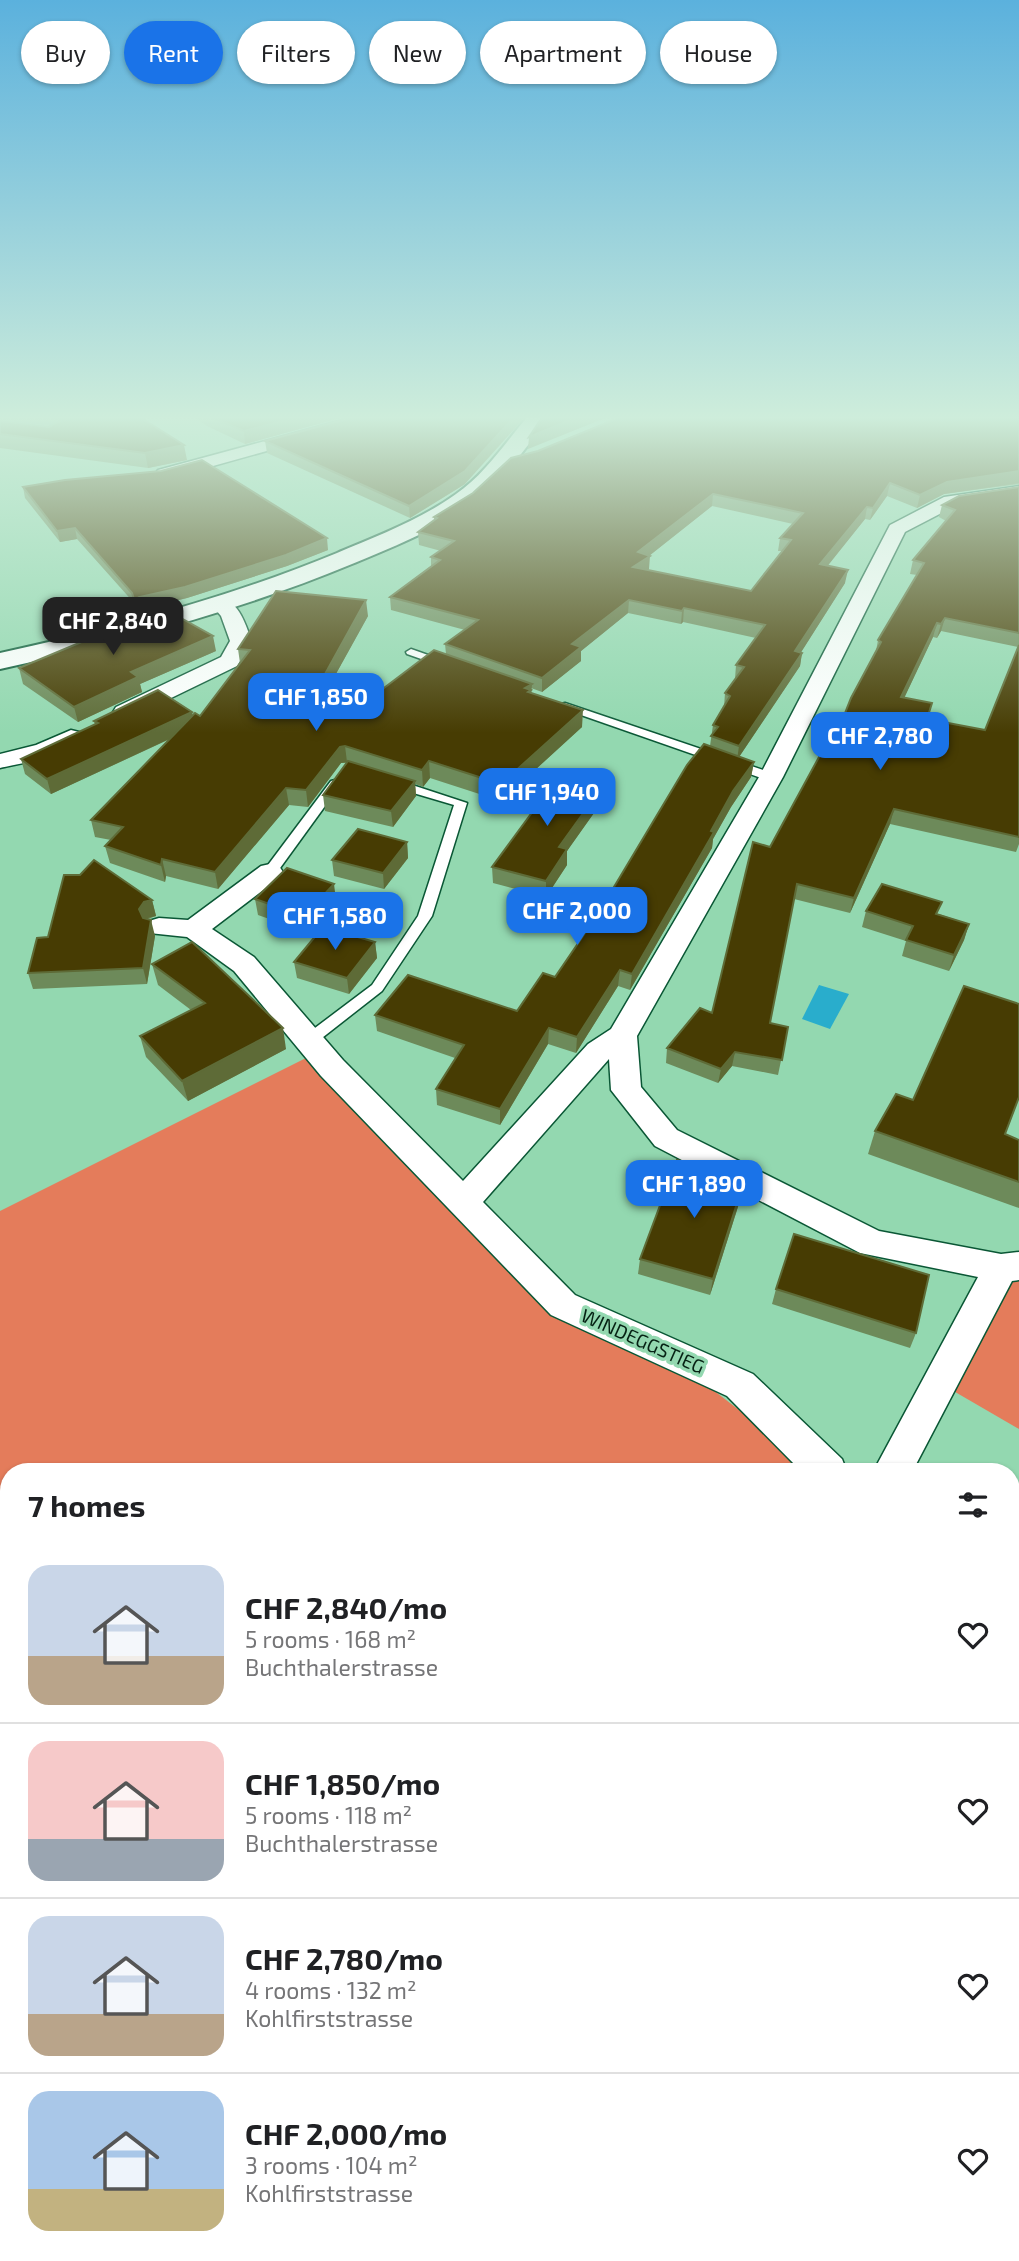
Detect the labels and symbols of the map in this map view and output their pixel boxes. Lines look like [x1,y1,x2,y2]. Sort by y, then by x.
pin: CHF 2,840 [33,598,193,657]
pin: CHF 1,850 [236,674,396,733]
pin: CHF 2,780 [800,712,960,772]
pin: CHF 1,940 [467,768,627,828]
pin: CHF 2,000 [497,888,657,947]
pin: CHF 1,580 [255,892,415,952]
pin: CHF 1,890 [614,1160,774,1220]
street label: WINDEGGSTIEG [578,1303,708,1378]

